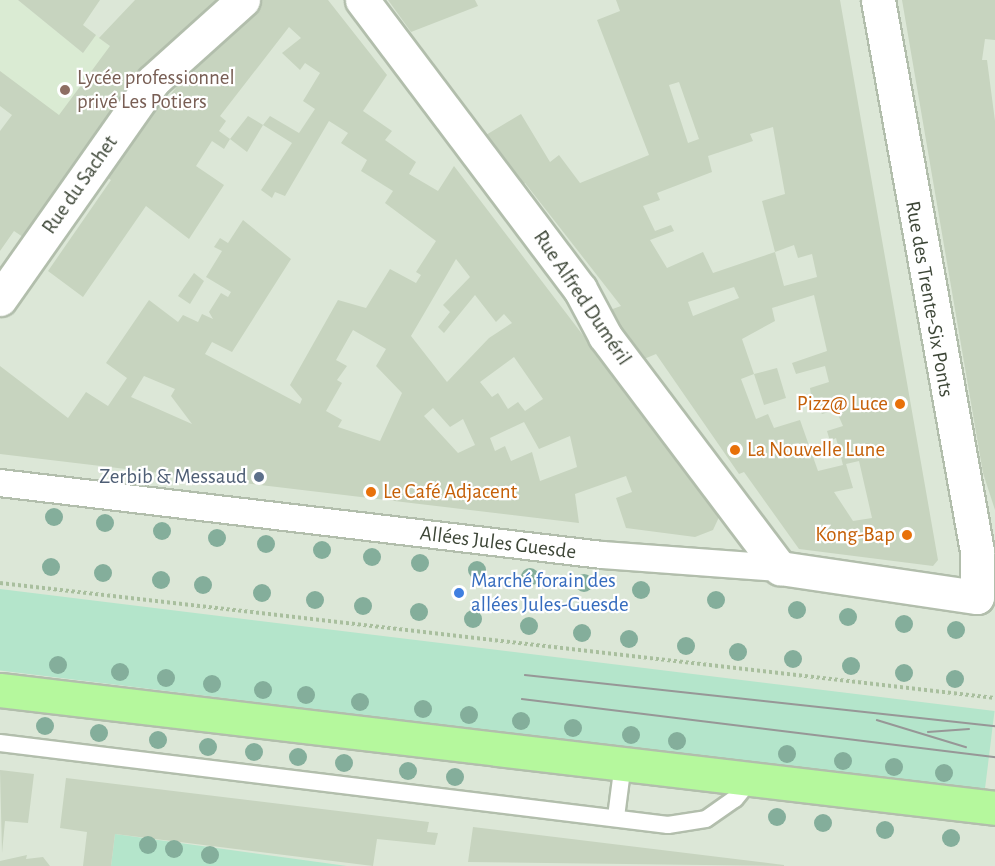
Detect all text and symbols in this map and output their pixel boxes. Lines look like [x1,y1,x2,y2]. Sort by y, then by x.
place label: Lycée professionnel privé Les Potiers [77,65,235,115]
marker: Lycée professionnel privé Les Potiers [58,83,72,97]
street label: Rue du Sachet [37,131,123,239]
street label: Rue des Trente-Six Ponts [899,199,959,399]
street label: Rue Alfred Duméril [528,226,636,370]
place label: Pizz@ Luce [797,391,888,417]
marker: Pizz@ Luce [893,397,907,411]
place label: La Nouvelle Lune [747,437,885,463]
marker: La Nouvelle Lune [728,443,742,457]
place label: Zerbib & Messaud [99,464,247,490]
marker: Zerbib & Messaud [252,470,266,484]
place label: Le Café Adjacent [383,479,517,505]
marker: Le Café Adjacent [364,485,378,499]
street label: Allées Jules Guesde [418,521,578,565]
place label: Kong-Bap [815,522,895,548]
marker: Kong-Bap [900,528,914,542]
place label: Marché forain des allées Jules-Guesde [471,568,629,618]
marker: Marché forain des allées Jules-Guesde [452,586,466,600]

